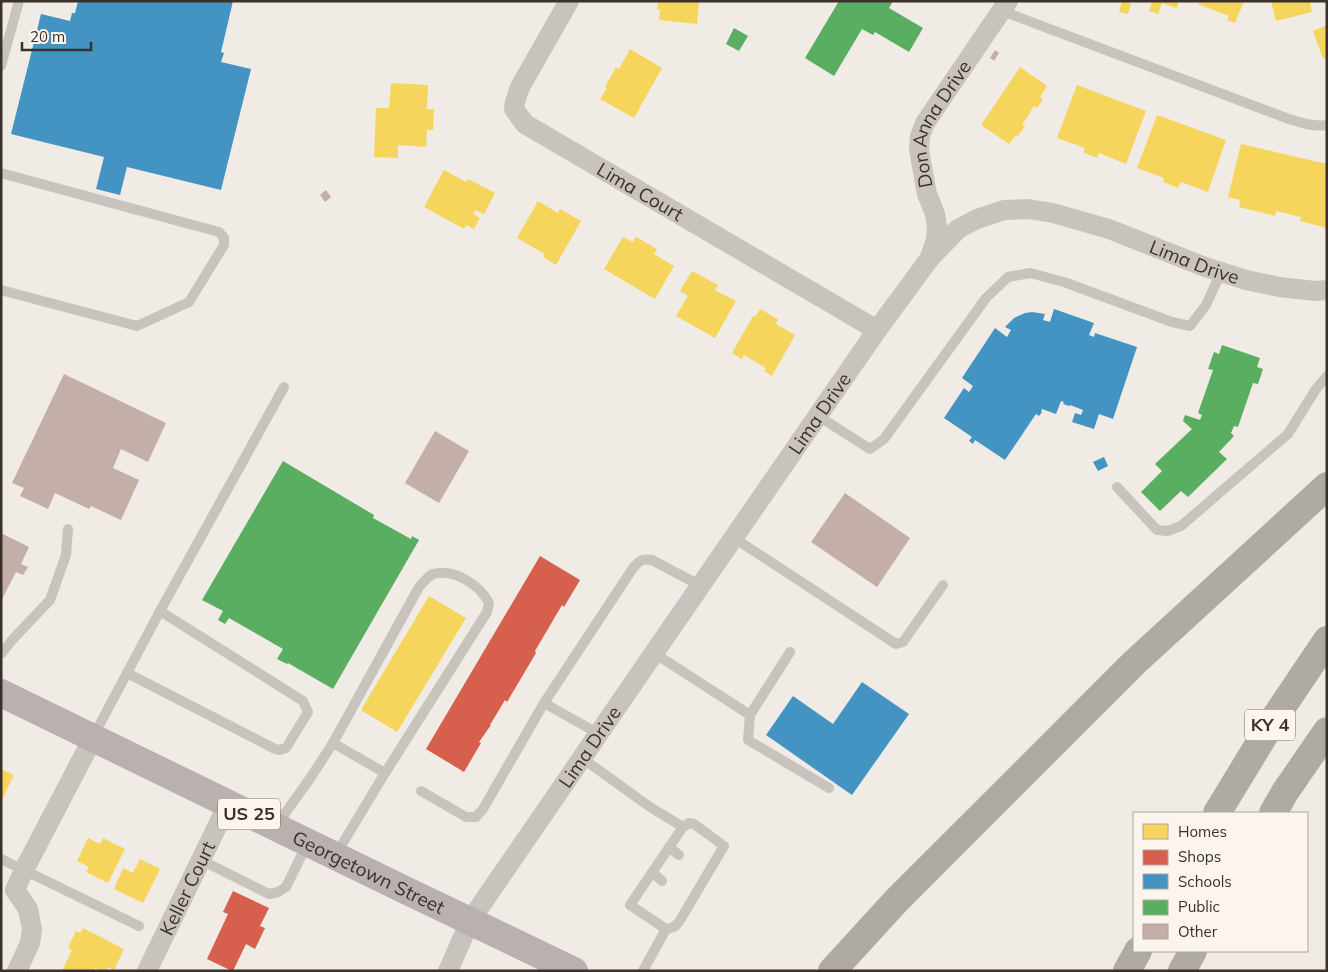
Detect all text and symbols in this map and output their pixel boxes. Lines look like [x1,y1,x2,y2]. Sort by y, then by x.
scale bar [22,20,91,52]
text: 20 m [30,27,65,46]
street label: Don Anna Drive [907,56,976,190]
street label: Lima Court [593,157,688,226]
street label: Lima Drive [1146,234,1242,289]
street label: Lima Drive [783,368,856,459]
street label: Lima Drive [553,701,626,792]
road number: KY 4 [1245,710,1295,740]
road number: US 25 [218,799,280,830]
legend [1133,812,1308,952]
text: Homes [1178,822,1227,841]
street label: Georgetown Street [289,825,449,919]
street label: Keller Court [154,837,220,939]
text: Shops [1178,847,1221,866]
text: Schools [1178,872,1232,891]
text: Public [1178,897,1220,916]
text: Other [1178,922,1218,941]

